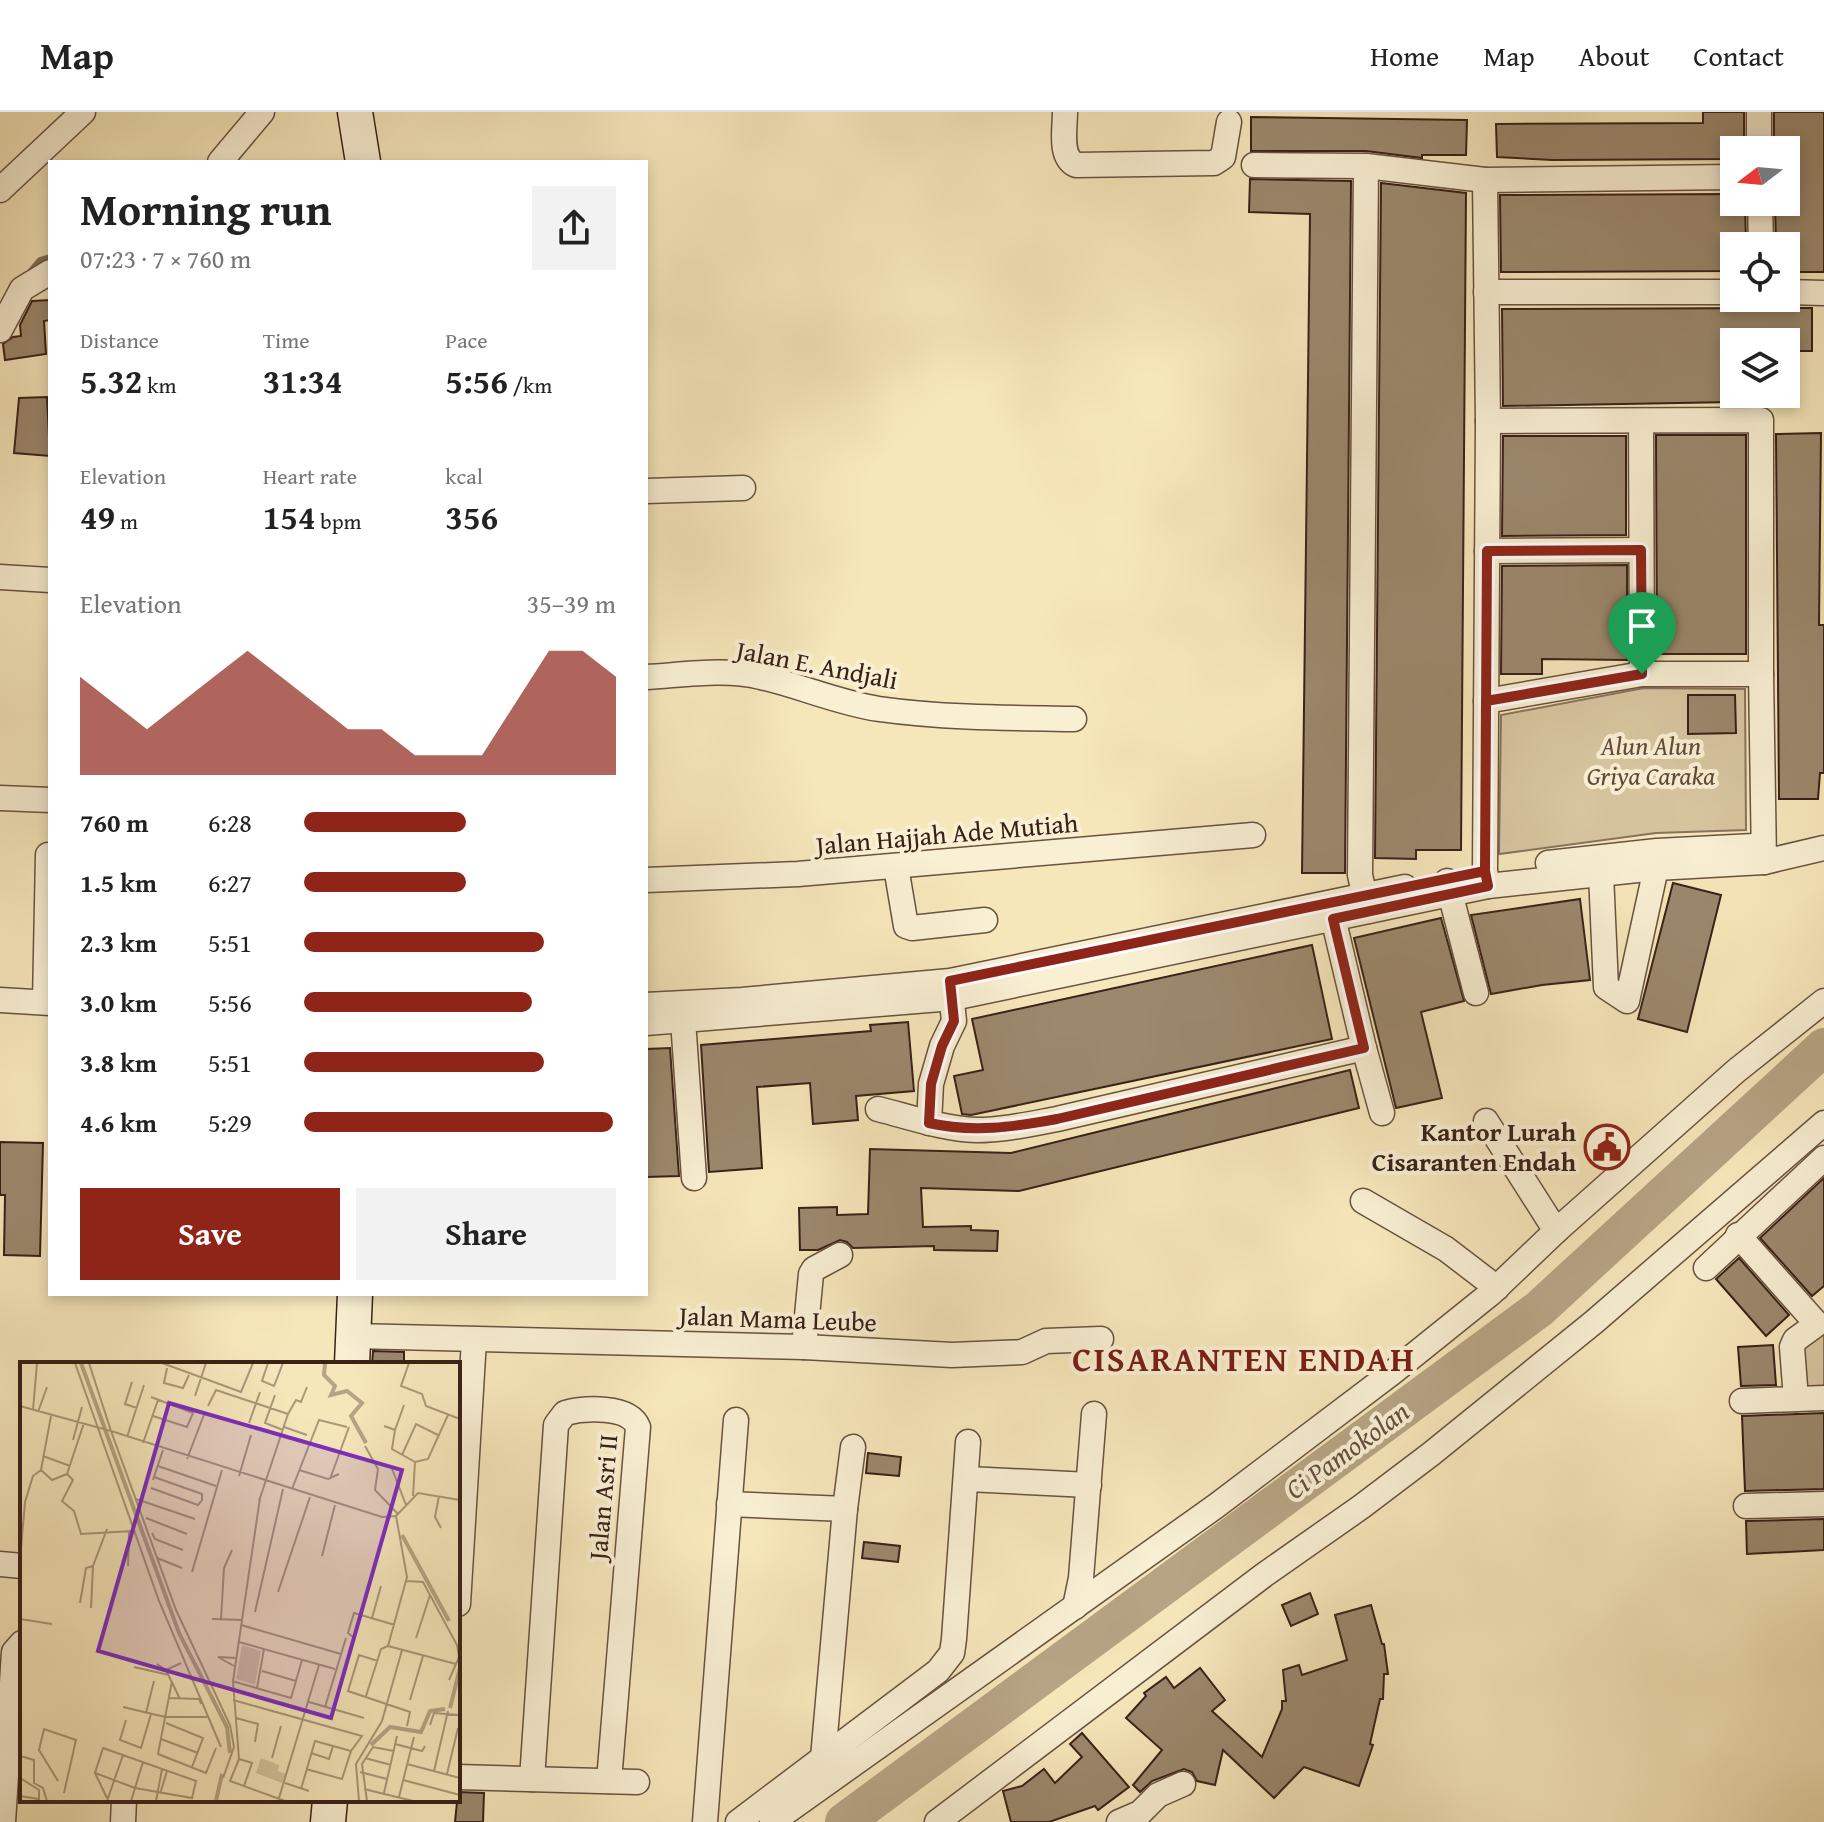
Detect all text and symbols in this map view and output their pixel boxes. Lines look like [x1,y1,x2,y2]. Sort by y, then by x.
text: Map [40,27,114,83]
text: Home [1370,35,1439,76]
text: Map [1483,35,1535,76]
text: About [1579,35,1649,76]
text: Contact [1693,35,1784,76]
north arrow [1720,136,1800,216]
map controls [1720,136,1800,408]
text: Morning run [80,177,331,241]
button: share [532,186,616,270]
button: locate [1720,232,1800,312]
text: 07:23 · 7 × 760 m [80,239,251,278]
text: Distance [80,324,159,356]
text: Time [263,324,309,356]
text: Pace [445,324,488,356]
button: layers [1720,328,1800,408]
text: 5.32 [80,356,142,405]
text: 31:34 [263,356,343,405]
text: 5:56 [445,356,508,405]
text: km [142,369,176,401]
text: /km [508,369,552,401]
text: Elevation [80,460,166,492]
text: Heart rate [263,460,357,492]
text: kcal [445,460,483,492]
text: 49 [80,492,115,541]
text: 154 [263,492,316,541]
text: 356 [445,492,498,541]
text: m [115,505,138,537]
text: bpm [316,505,362,537]
text: Elevation [80,584,182,623]
text: 35–39 m [527,584,616,623]
pin [1608,592,1676,674]
icon: arrive [1620,604,1664,648]
street label: Jalan E. Andjali [730,629,901,699]
park label: Alun Alun Griya Caraka [1587,726,1715,795]
text: 760 m [80,803,148,842]
text: 6:28 [208,803,252,842]
street label: Jalan Hajjah Ade Mutiah [811,803,1080,865]
text: 1.5 km [80,863,157,902]
text: 6:27 [208,863,252,902]
text: 2.3 km [80,923,157,962]
text: 5:51 [208,923,252,962]
text: 3.0 km [80,983,157,1022]
text: 5:56 [208,983,252,1022]
text: 3.8 km [80,1043,157,1082]
text: 5:51 [208,1043,252,1082]
text: 4.6 km [80,1103,157,1142]
text: 5:29 [208,1103,252,1142]
place label: Kantor Lurah Cisaranten Endah [1372,1112,1577,1181]
public building icon: Kantor Lurah Cisaranten Endah [1583,1123,1631,1171]
button: Save [80,1188,340,1280]
button: Share [356,1188,616,1280]
street label: Jalan Mama Leube [675,1295,878,1341]
district label: CISARANTEN ENDAH [1072,1334,1416,1383]
inset map [20,1362,460,1802]
water label: Ci Pamokolan [1276,1391,1417,1509]
street label: Jalan Asri II [577,1432,627,1565]

